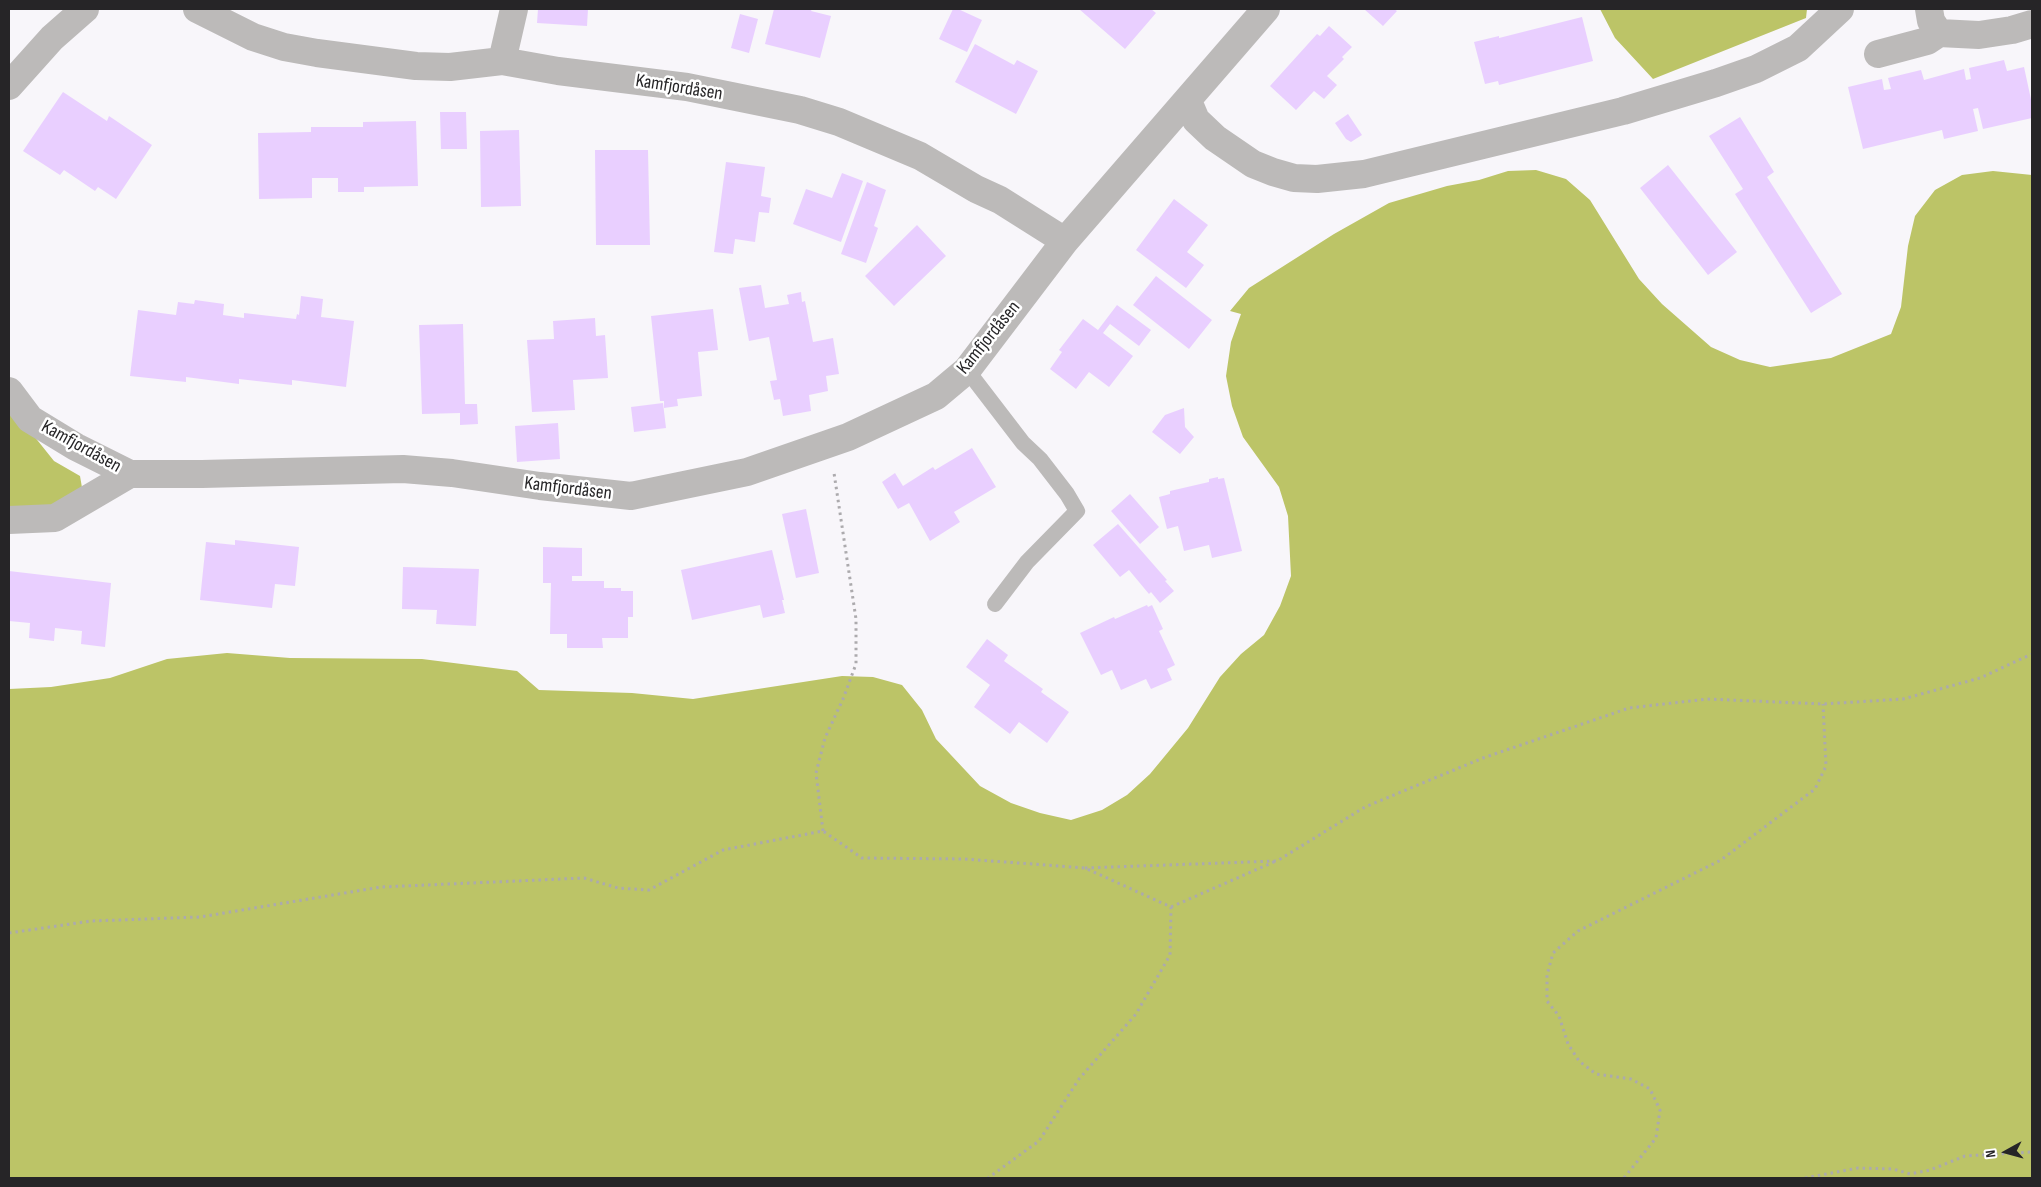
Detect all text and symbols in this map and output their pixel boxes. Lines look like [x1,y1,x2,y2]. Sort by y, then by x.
street label: Kamfjordåsen [634,70,724,106]
street label: Kamfjordåsen [953,297,1025,379]
street label: Kamfjordåsen [37,416,125,478]
street label: Kamfjordåsen [523,472,613,506]
north arrow [1981,1127,2031,1177]
text: N [1982,1149,2000,1159]

